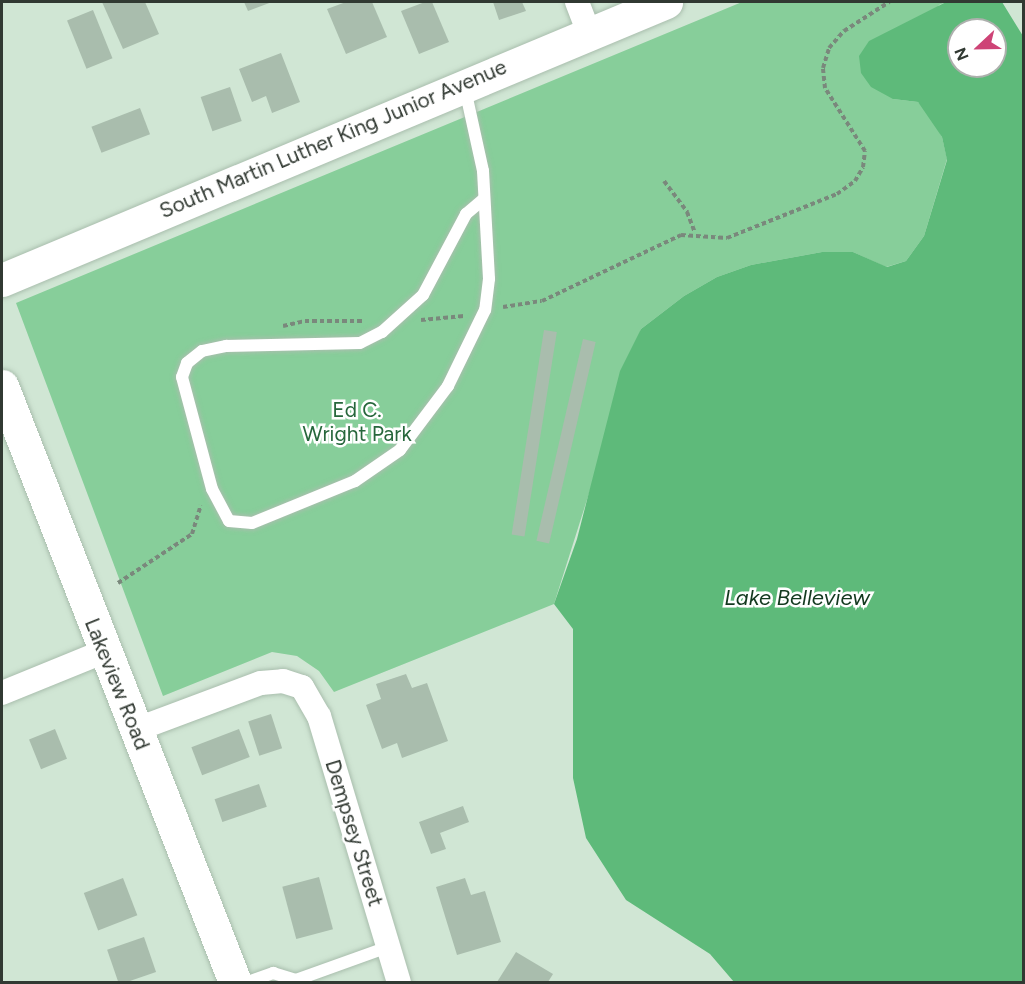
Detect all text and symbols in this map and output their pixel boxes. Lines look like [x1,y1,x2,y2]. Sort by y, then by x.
north arrow [947,18,1007,78]
text: N [951,45,973,63]
street label: South Martin Luther King Junior Avenue [156,54,510,224]
park label: Ed C. Wright Park [302,397,412,447]
water label: Lake Belleview [724,585,870,611]
street label: Lakeview Road [79,614,155,754]
street label: Dempsey Street [320,757,388,909]

